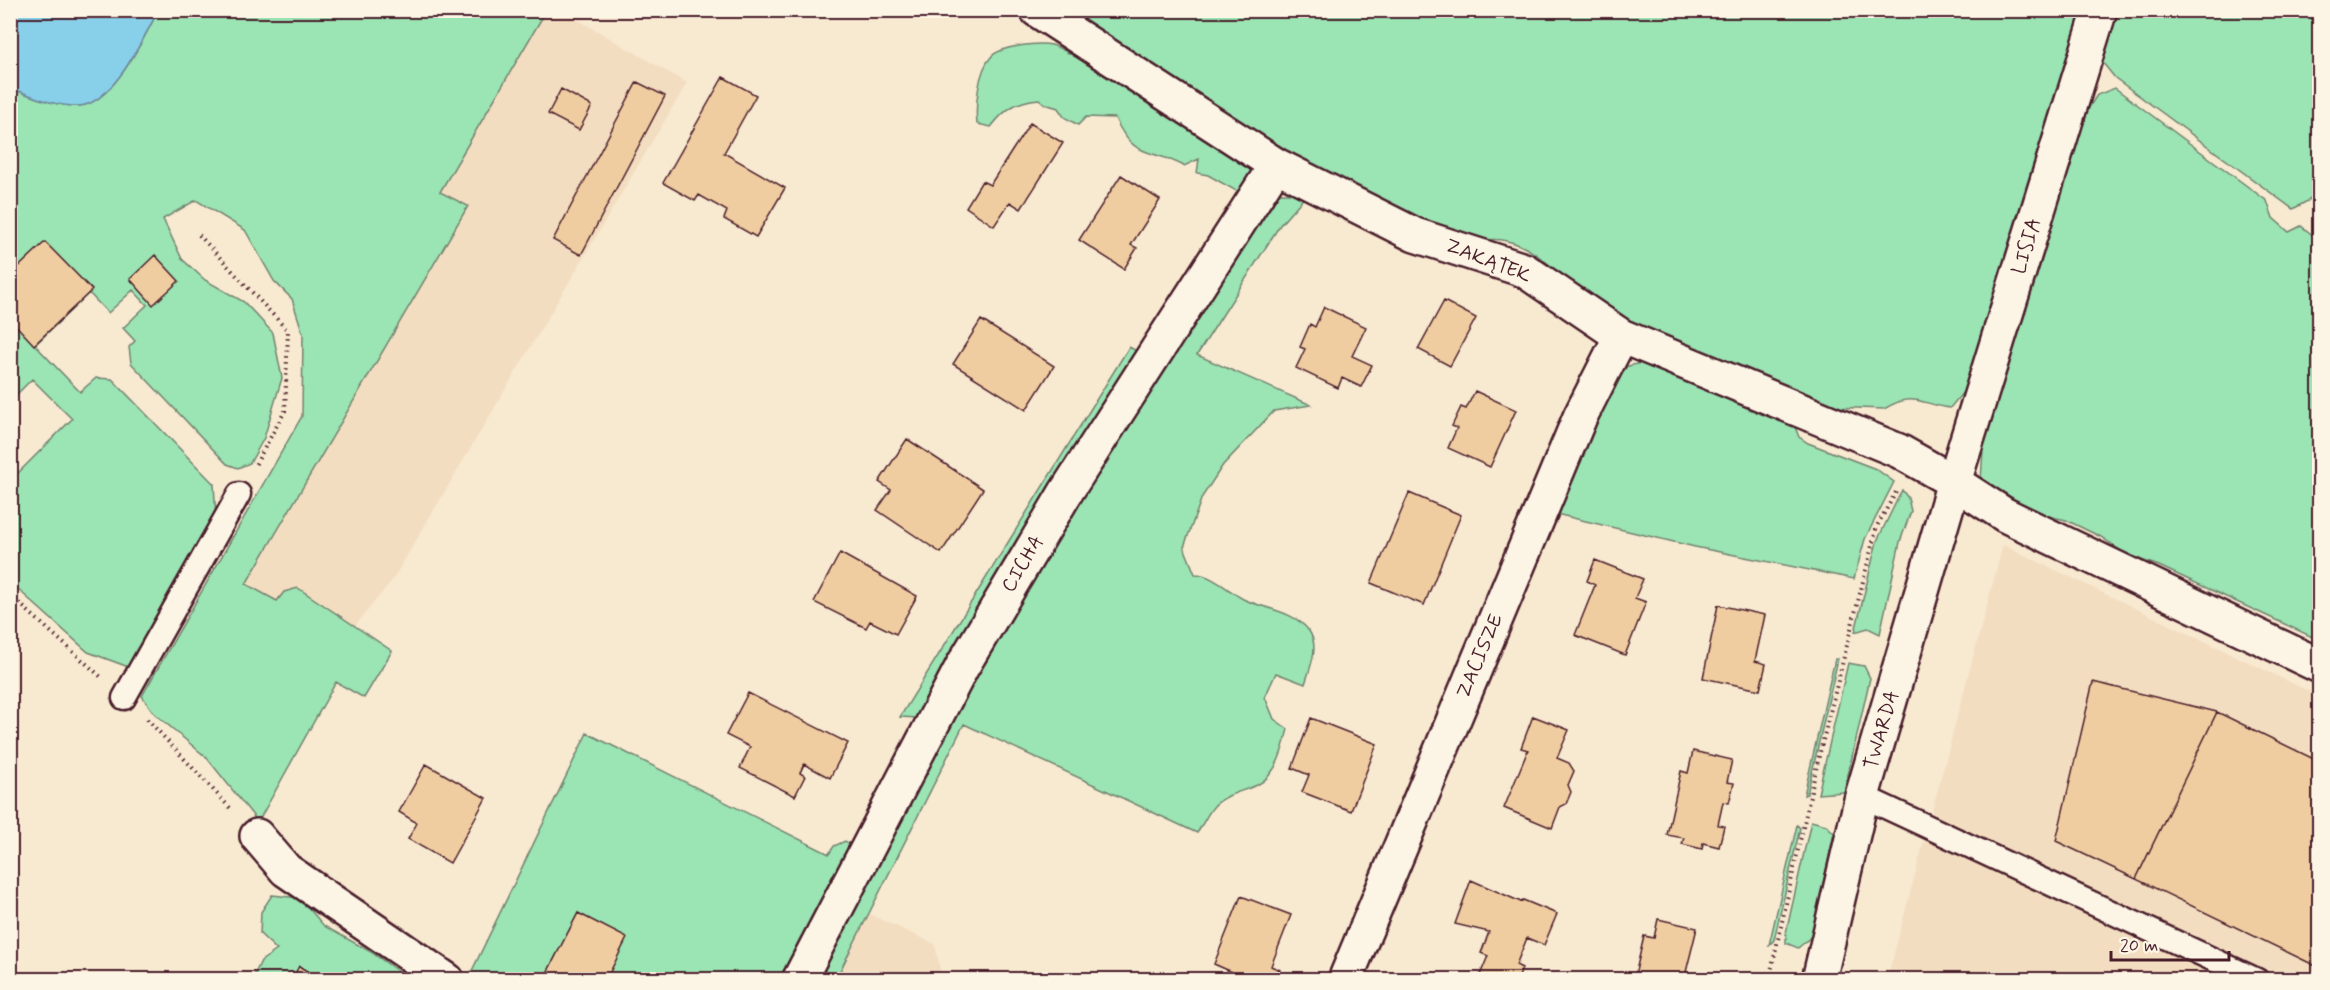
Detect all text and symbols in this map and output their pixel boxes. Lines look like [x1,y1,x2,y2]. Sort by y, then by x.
street label: LISIA [2006,214,2048,278]
street label: ZAKĄTEK [1441,232,1535,290]
street label: CICHA [995,530,1051,598]
street label: ZACISZE [1450,610,1510,702]
street label: TWARDA [1858,687,1906,773]
scale bar [2111,924,2230,962]
text: 20 m [2120,934,2158,958]

